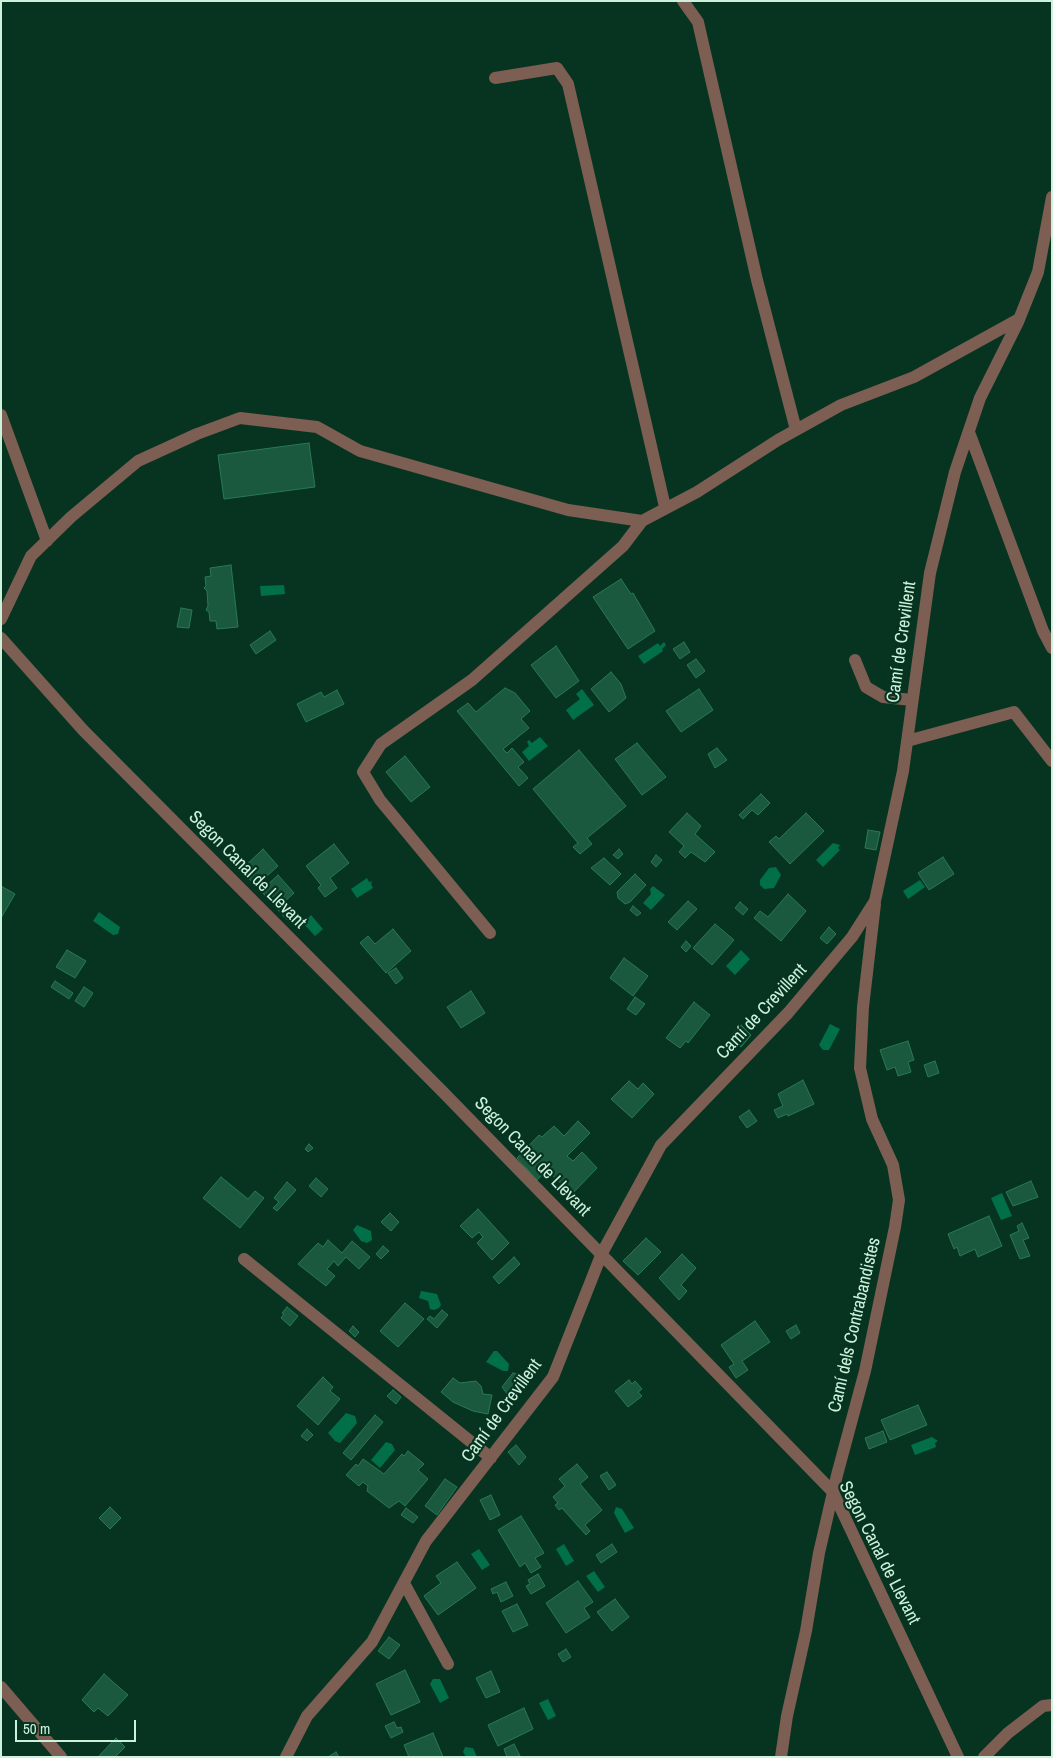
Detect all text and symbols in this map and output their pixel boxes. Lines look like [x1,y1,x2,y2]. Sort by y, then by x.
street label: Camí de Crevillent [883,580,921,704]
street label: Segon Canal de Llevant [184,807,310,933]
street label: Camí de Crevillent [712,960,812,1064]
street label: Segon Canal de Llevant [470,1093,594,1221]
street label: Camí dels Contrabandistes [824,1235,886,1415]
street label: Camí de Crevillent [457,1355,547,1467]
street label: Segon Canal de Llevant [834,1478,924,1628]
scale bar [18,1710,139,1742]
text: 50 m [23,1718,50,1739]

